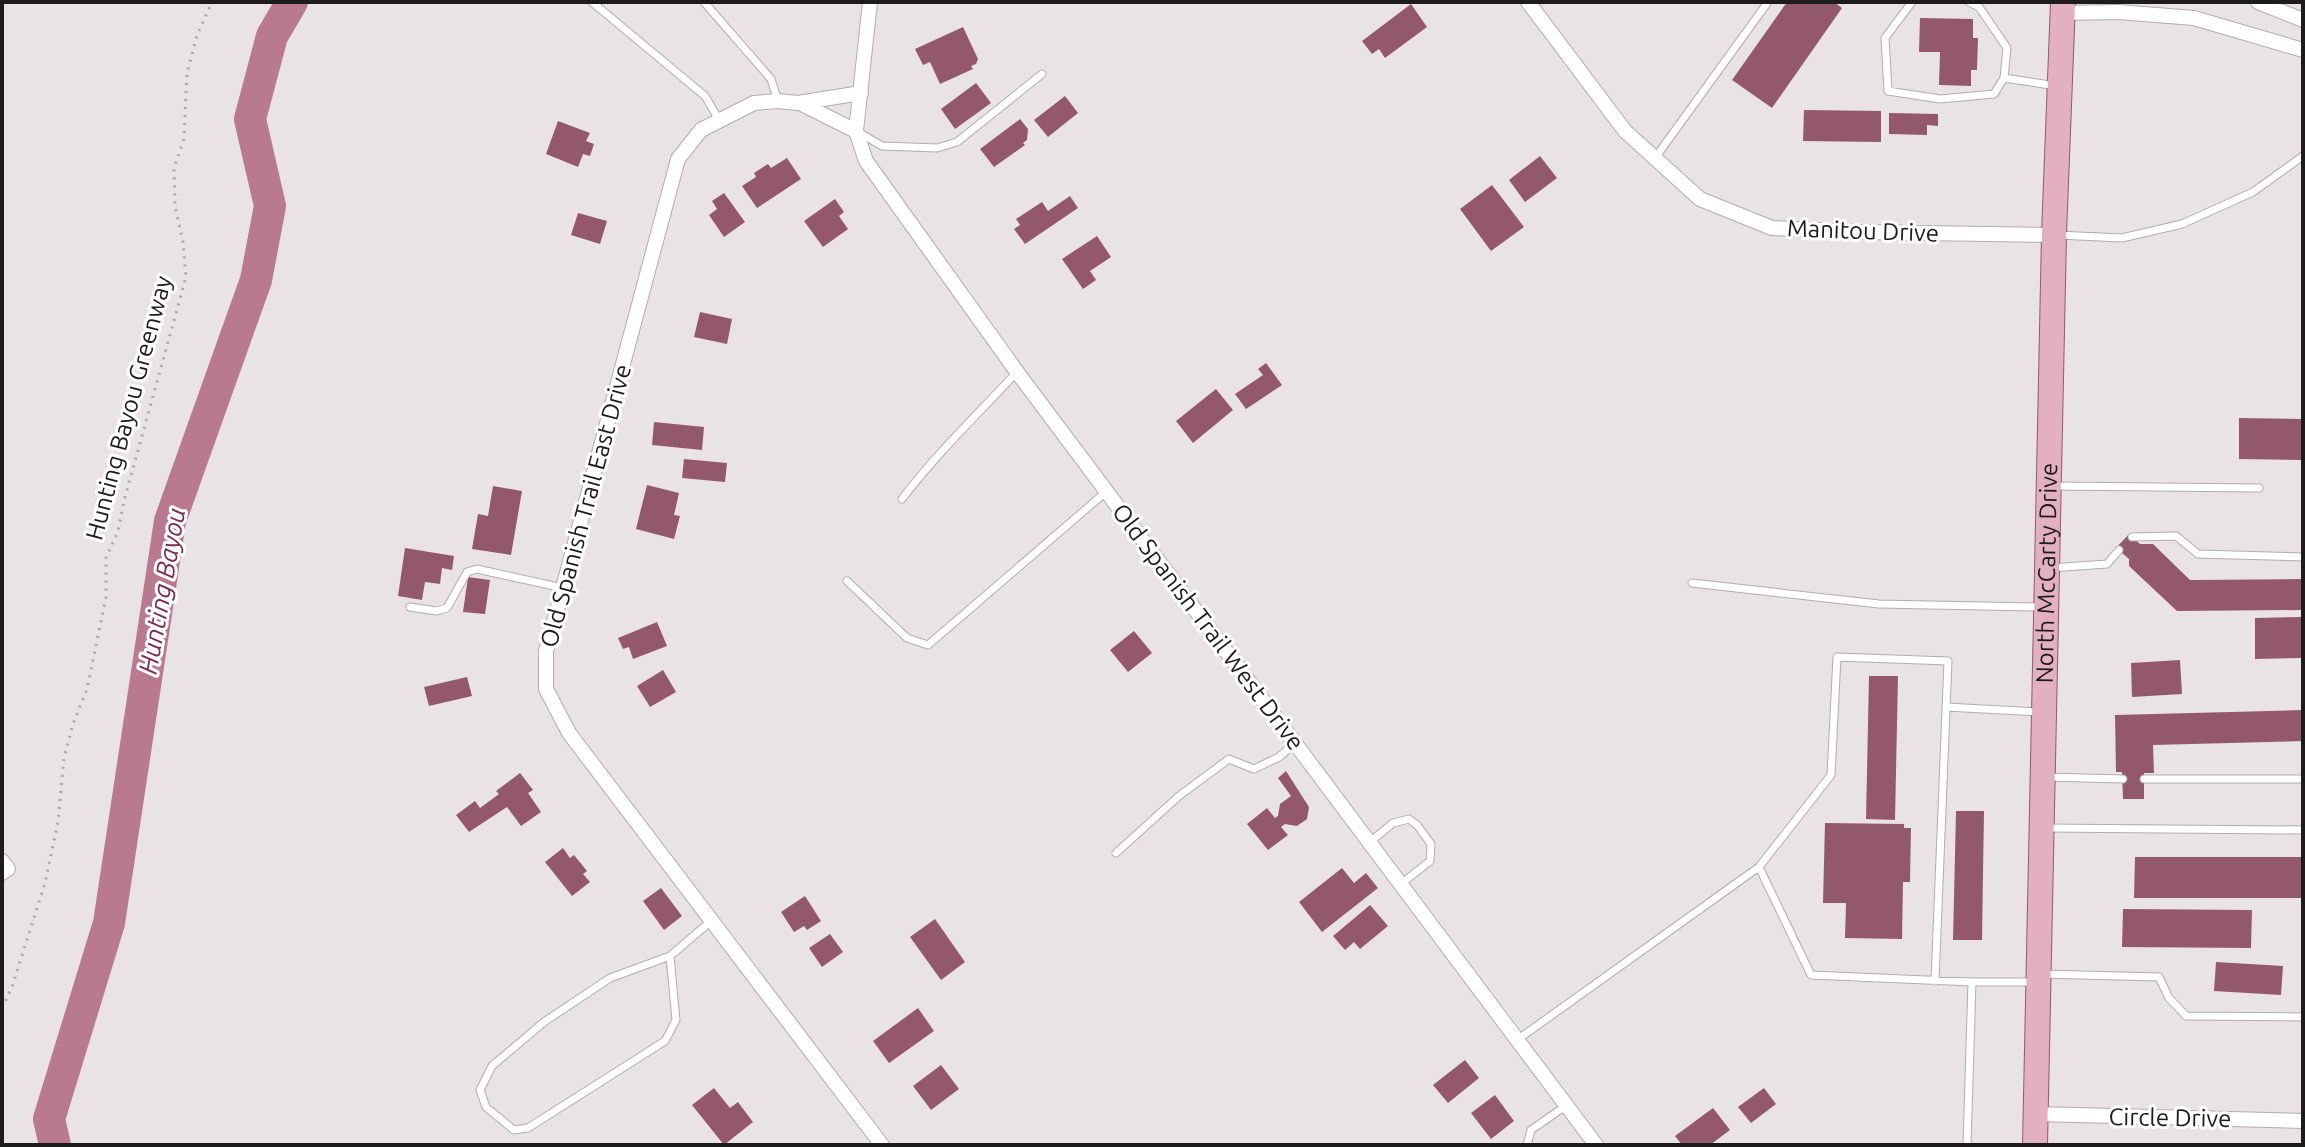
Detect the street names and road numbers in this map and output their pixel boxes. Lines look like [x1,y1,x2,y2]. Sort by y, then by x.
street label: Manitou Drive [1787,214,1939,247]
street label: Hunting Bayou Greenway [80,272,177,543]
street label: Old Spanish Trail East Drive [535,361,636,650]
street label: North McCarty Drive [2031,463,2062,684]
street label: Old Spanish Trail West Drive [1107,498,1310,755]
street label: Circle Drive [2109,1103,2232,1132]

